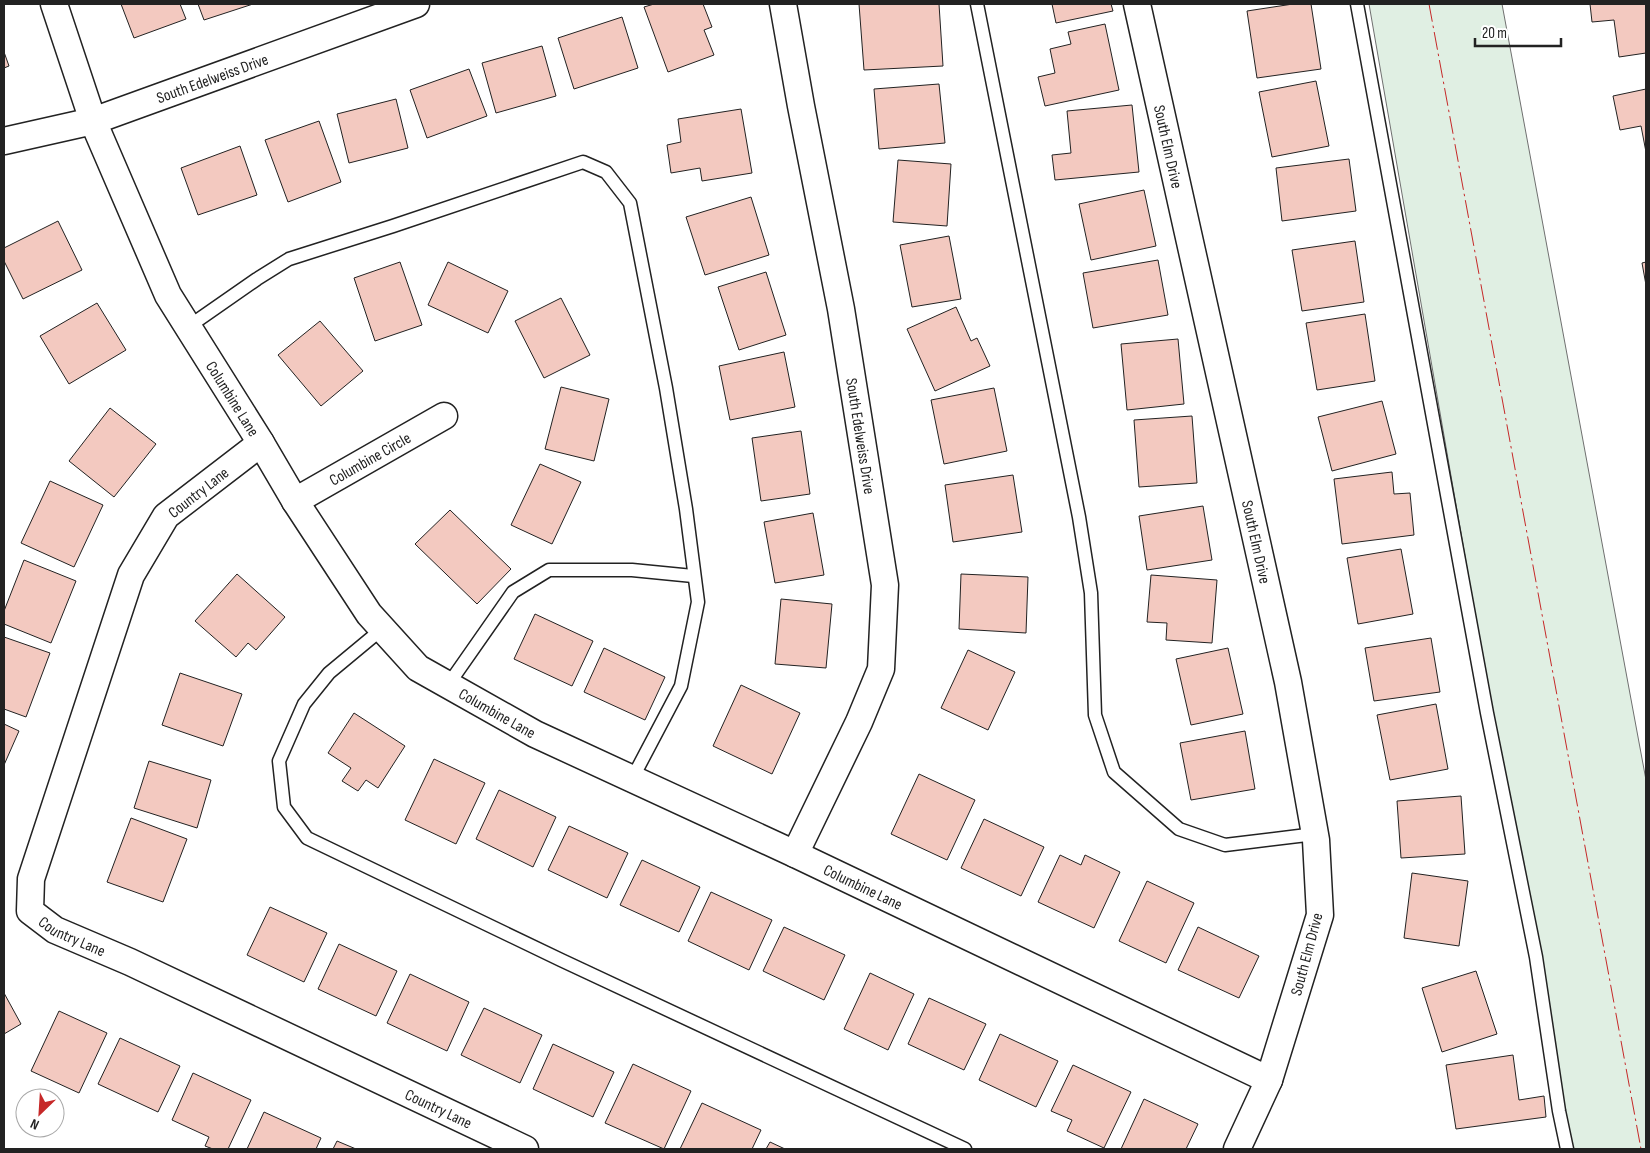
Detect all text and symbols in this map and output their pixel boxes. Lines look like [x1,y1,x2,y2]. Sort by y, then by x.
scale bar [1475,15,1561,47]
text: 20 m [1482,24,1507,43]
street label: South Edelweiss Drive [154,50,271,108]
street label: South Elm Drive [1149,103,1186,190]
street label: Columbine Lane [201,358,262,440]
street label: South Edelweiss Drive [841,377,878,496]
street label: Columbine Circle [326,429,415,490]
street label: Country Lane [165,464,233,523]
street label: South Elm Drive [1237,499,1274,586]
street label: Columbine Lane [455,685,538,743]
street label: Columbine Lane [820,861,905,915]
street label: South Elm Drive [1287,911,1328,998]
street label: Country Lane [34,913,108,961]
street label: Country Lane [402,1086,475,1133]
north arrow [15,1088,65,1138]
text: N [28,1115,42,1134]

